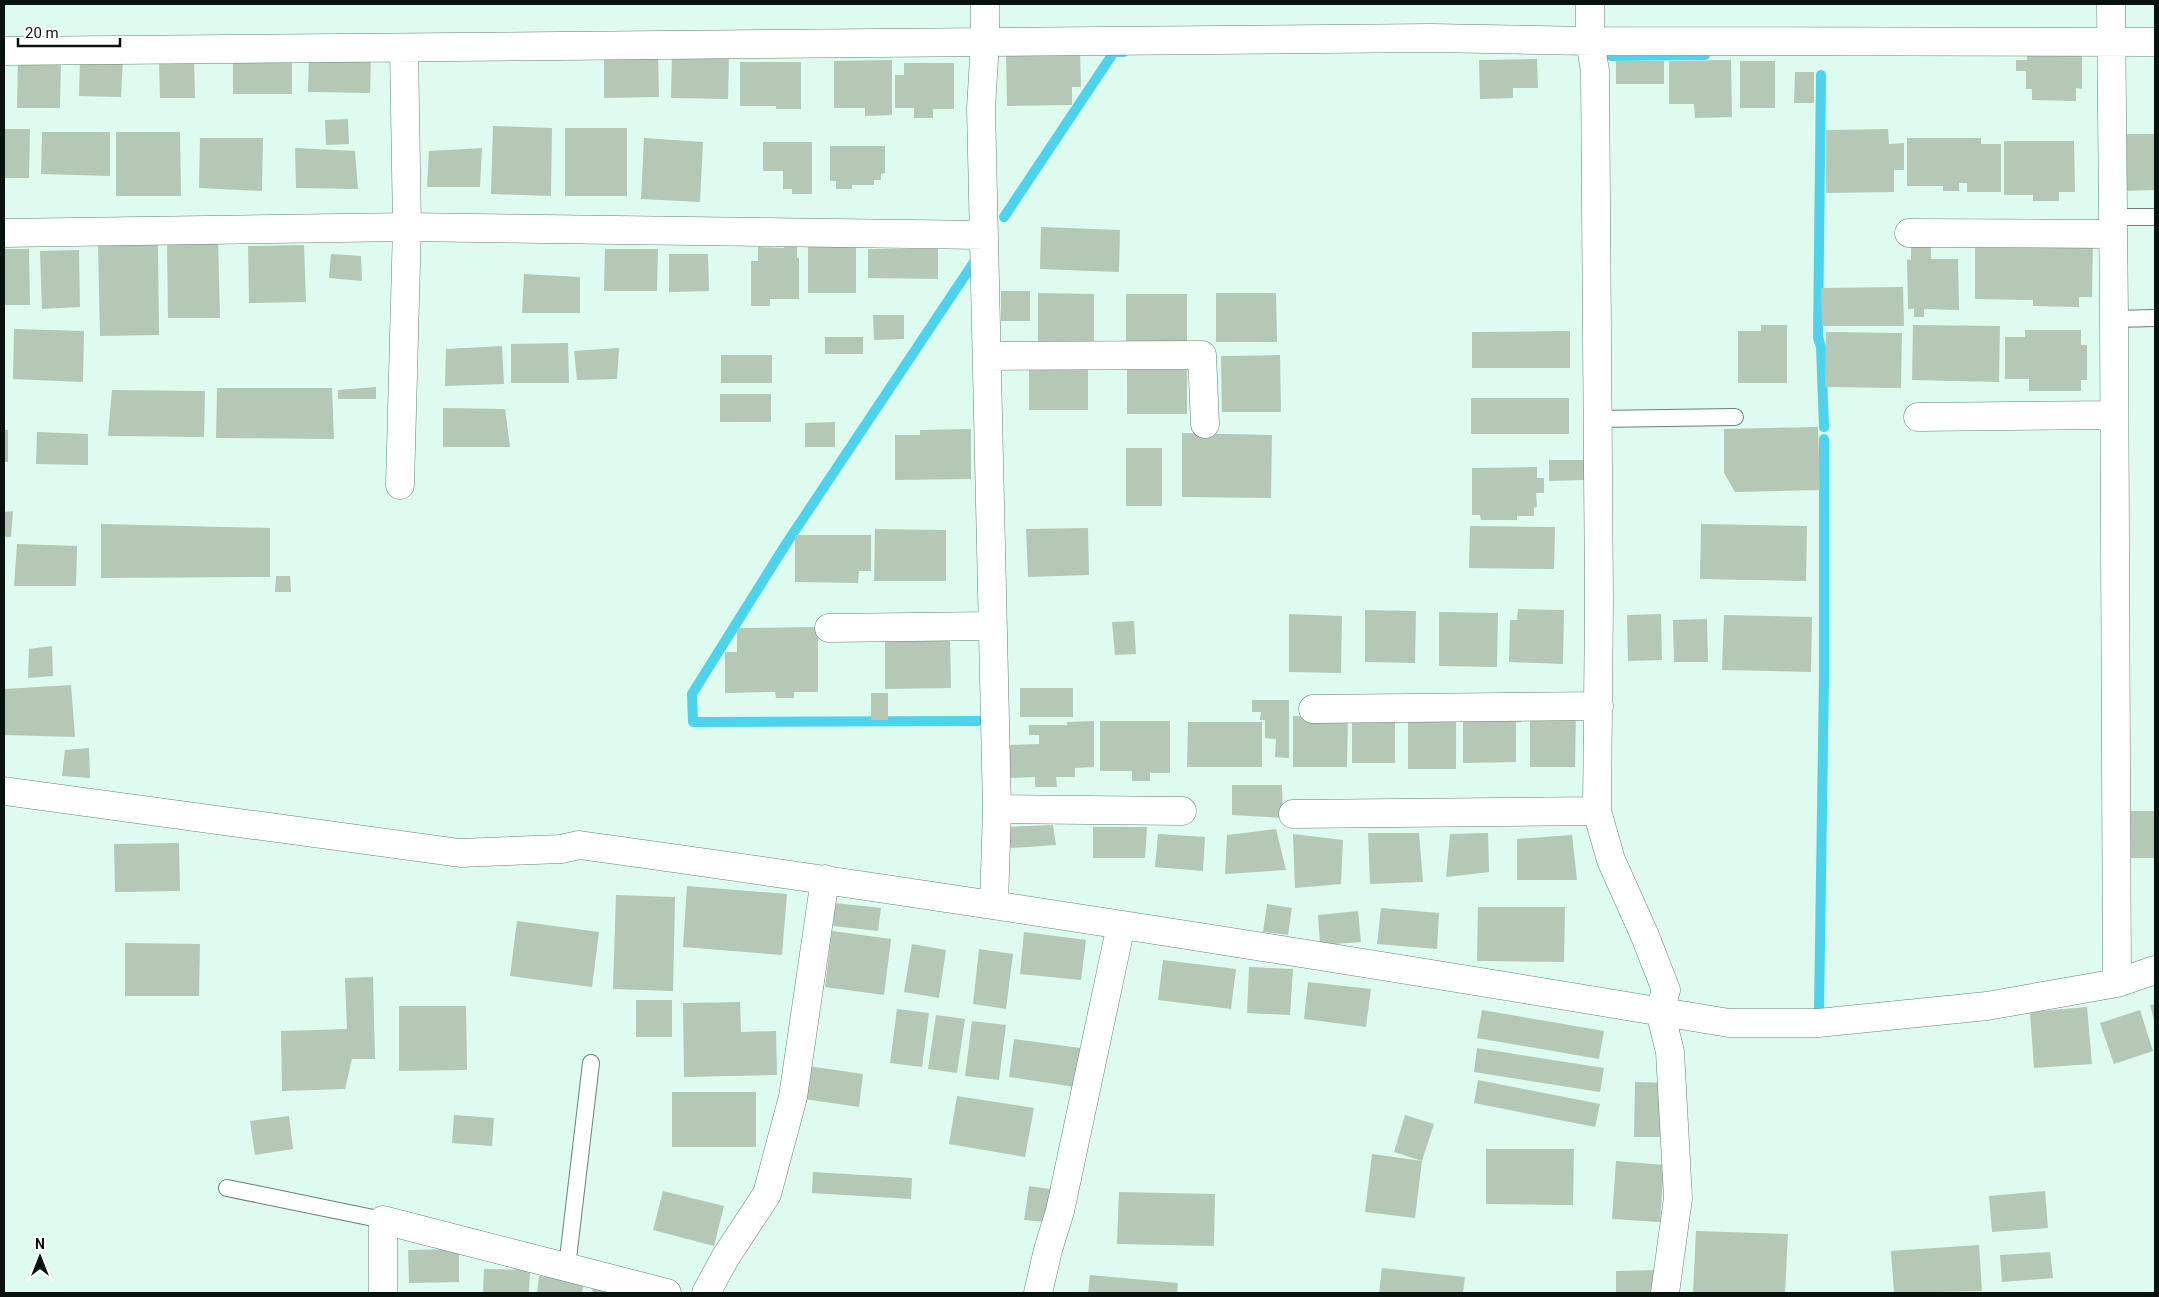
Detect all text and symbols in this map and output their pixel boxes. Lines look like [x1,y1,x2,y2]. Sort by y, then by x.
scale bar [18,15,120,47]
text: 20 m [25,24,59,42]
north arrow [15,1232,65,1282]
text: N [35,1236,45,1252]

